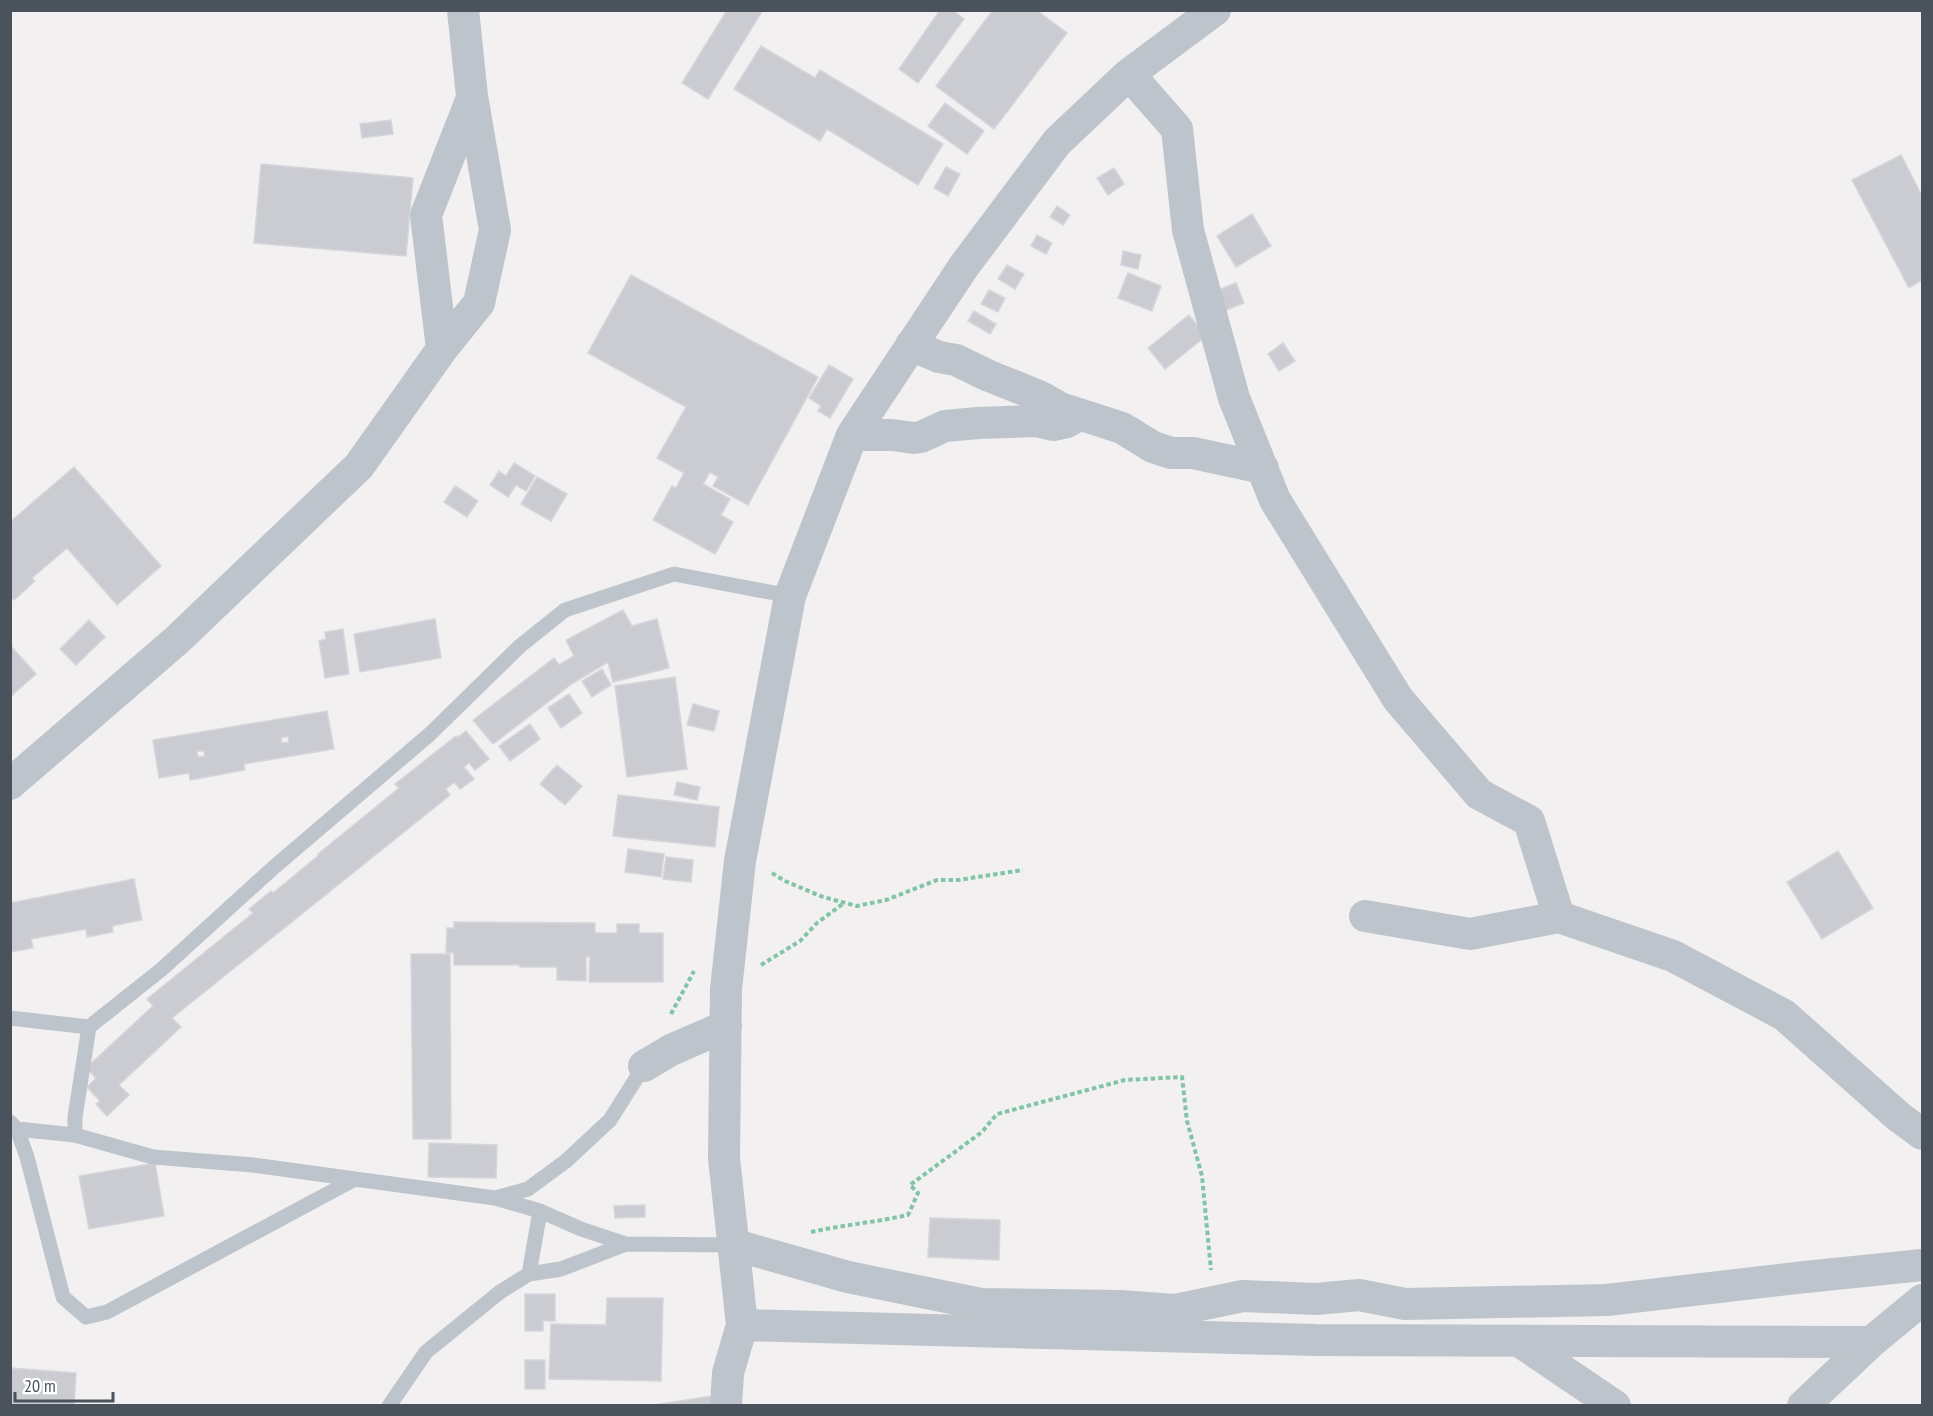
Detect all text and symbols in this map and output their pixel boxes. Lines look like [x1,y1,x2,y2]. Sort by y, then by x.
scale bar [15,1365,112,1403]
text: 20 m [24,1374,56,1397]

